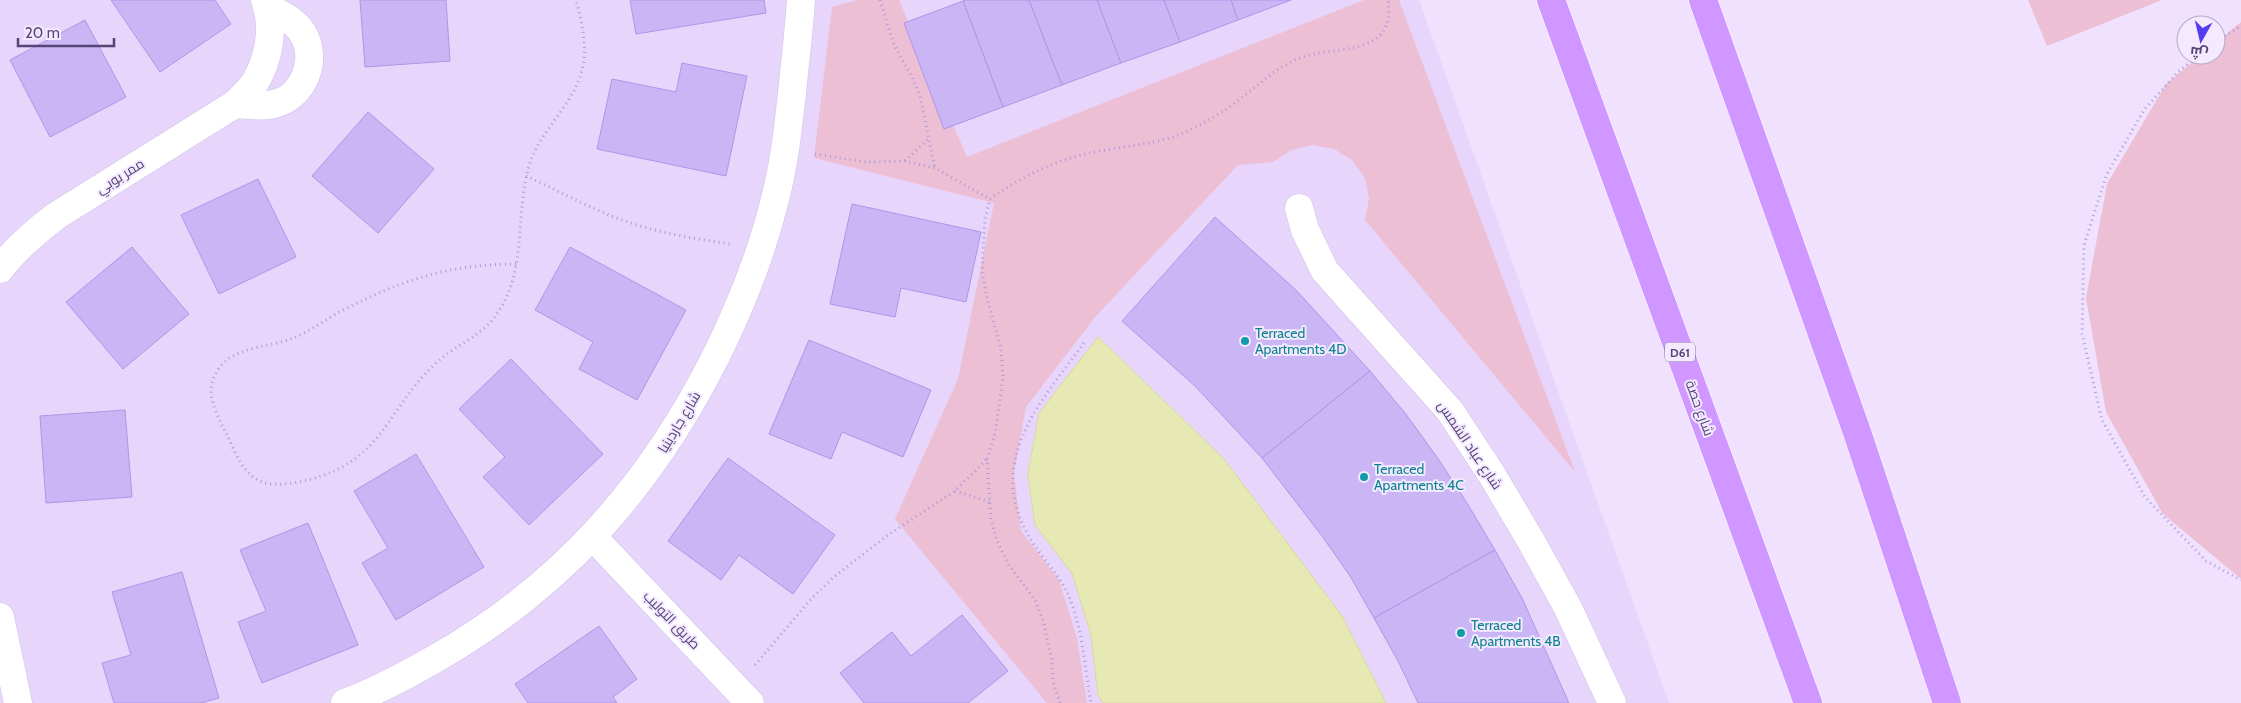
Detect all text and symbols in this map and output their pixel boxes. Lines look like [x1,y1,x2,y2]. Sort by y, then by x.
scale bar [18,15,114,47]
north arrow [2176,15,2226,65]
text: 20 m [25,24,60,42]
text: ش [2189,43,2209,63]
street label: ممر بوبي [92,154,149,200]
place label: Terraced Apartments 4D [1255,324,1346,358]
marker: Terraced Apartments 4D [1239,335,1251,347]
road number: D61 [1665,342,1695,362]
street label: شارع حصة [1682,378,1718,438]
street label: شارع جاردينيا [654,388,704,456]
street label: شارع عباد الشمس [1434,397,1506,493]
place label: Terraced Apartments 4C [1374,460,1464,494]
marker: Terraced Apartments 4C [1358,471,1370,483]
street label: طريق التوليب [640,587,704,653]
place label: Terraced Apartments 4B [1471,616,1561,650]
marker: Terraced Apartments 4B [1455,627,1467,639]

